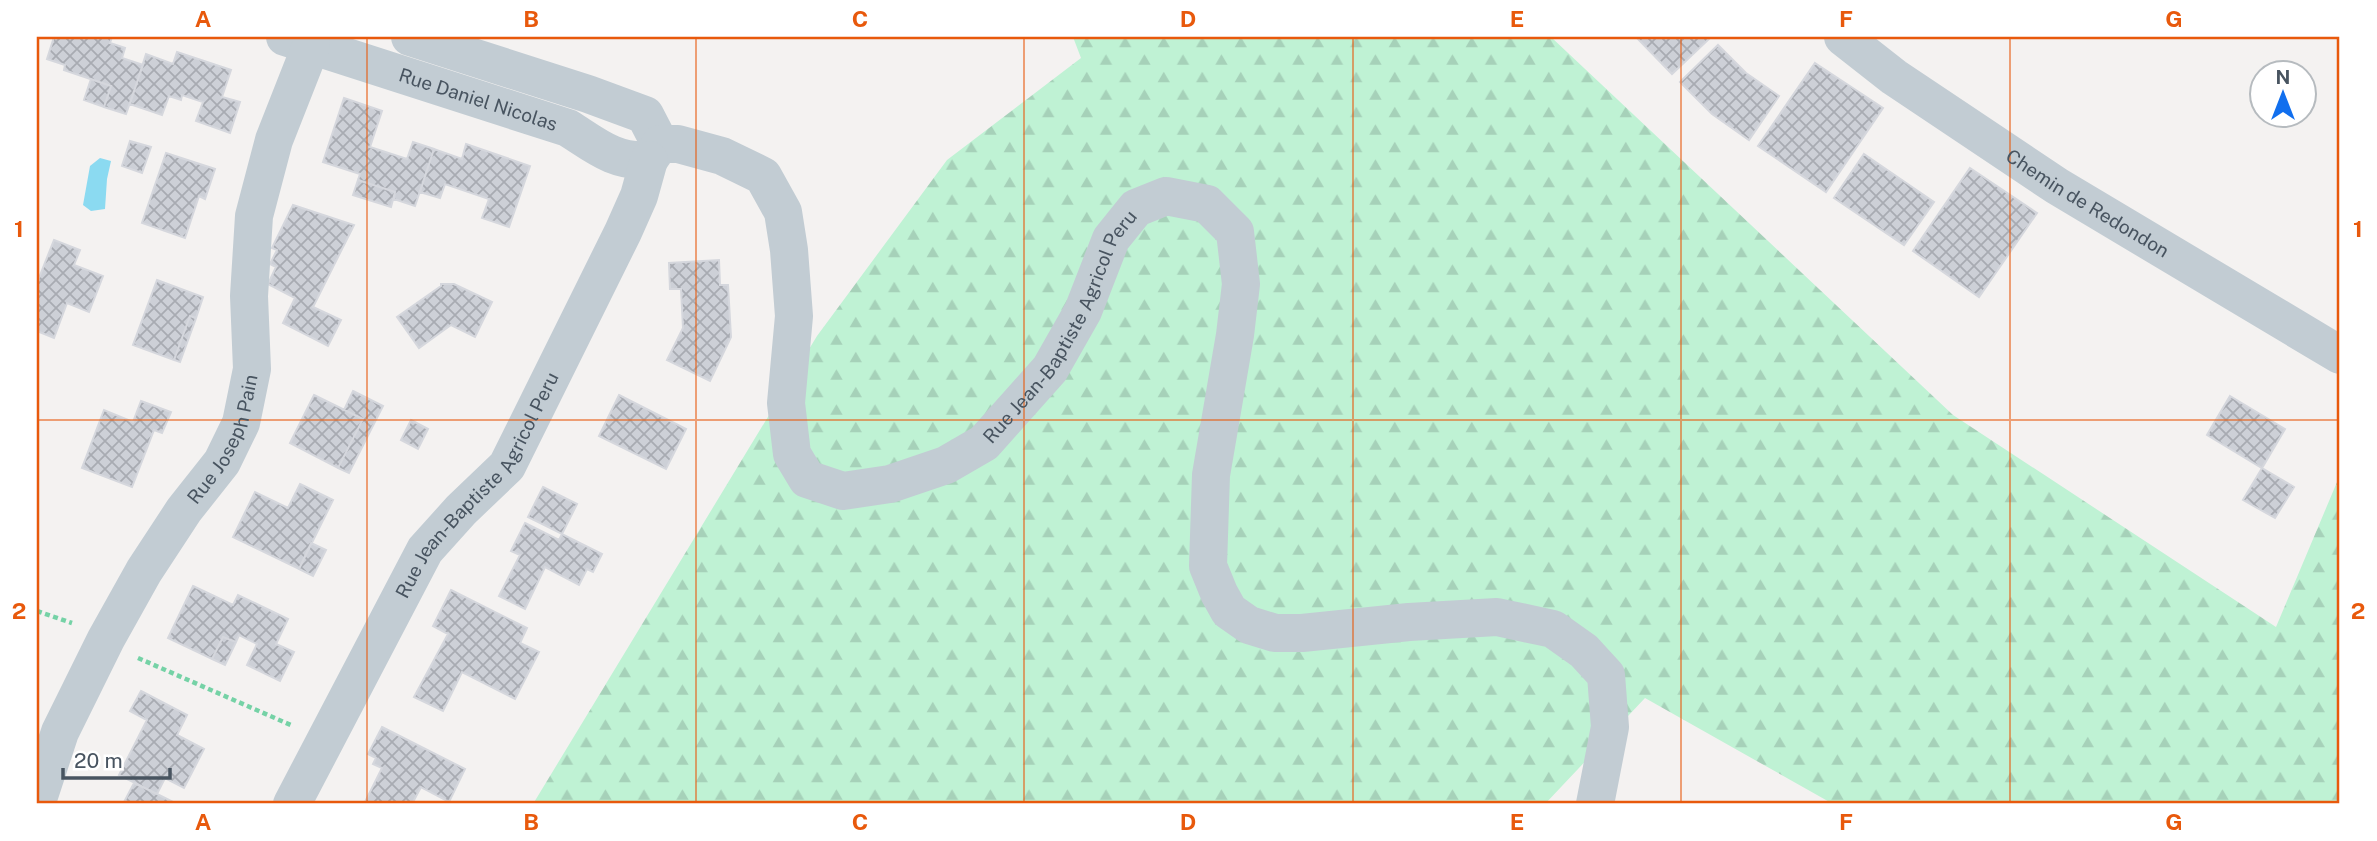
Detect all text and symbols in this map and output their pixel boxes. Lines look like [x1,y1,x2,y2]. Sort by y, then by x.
text: A [195,5,212,32]
text: B [523,5,539,32]
text: C [852,5,868,32]
text: D [1180,5,1196,32]
text: E [1510,5,1524,32]
text: F [1839,5,1853,32]
text: G [2165,5,2183,32]
north arrow [2248,60,2318,130]
street label: Rue Daniel Nicolas [396,63,560,135]
text: N [2276,66,2290,88]
street label: Chemin de Redondon [2002,144,2173,262]
street label: Rue Jean-Baptiste Agricol Peru [978,205,1141,447]
text: 1 [14,215,24,242]
text: 1 [2353,215,2363,242]
street label: Rue Jean-Baptiste Agricol Peru [391,368,563,602]
street label: Rue Joseph Pain [182,372,262,508]
text: 2 [12,597,26,624]
text: 2 [2351,597,2365,624]
scale bar [63,736,170,780]
text: 20 m [74,748,123,773]
text: A [195,808,212,835]
text: B [523,808,539,835]
text: C [852,808,868,835]
text: D [1180,808,1196,835]
text: E [1510,808,1524,835]
text: F [1839,808,1853,835]
text: G [2165,808,2183,835]

